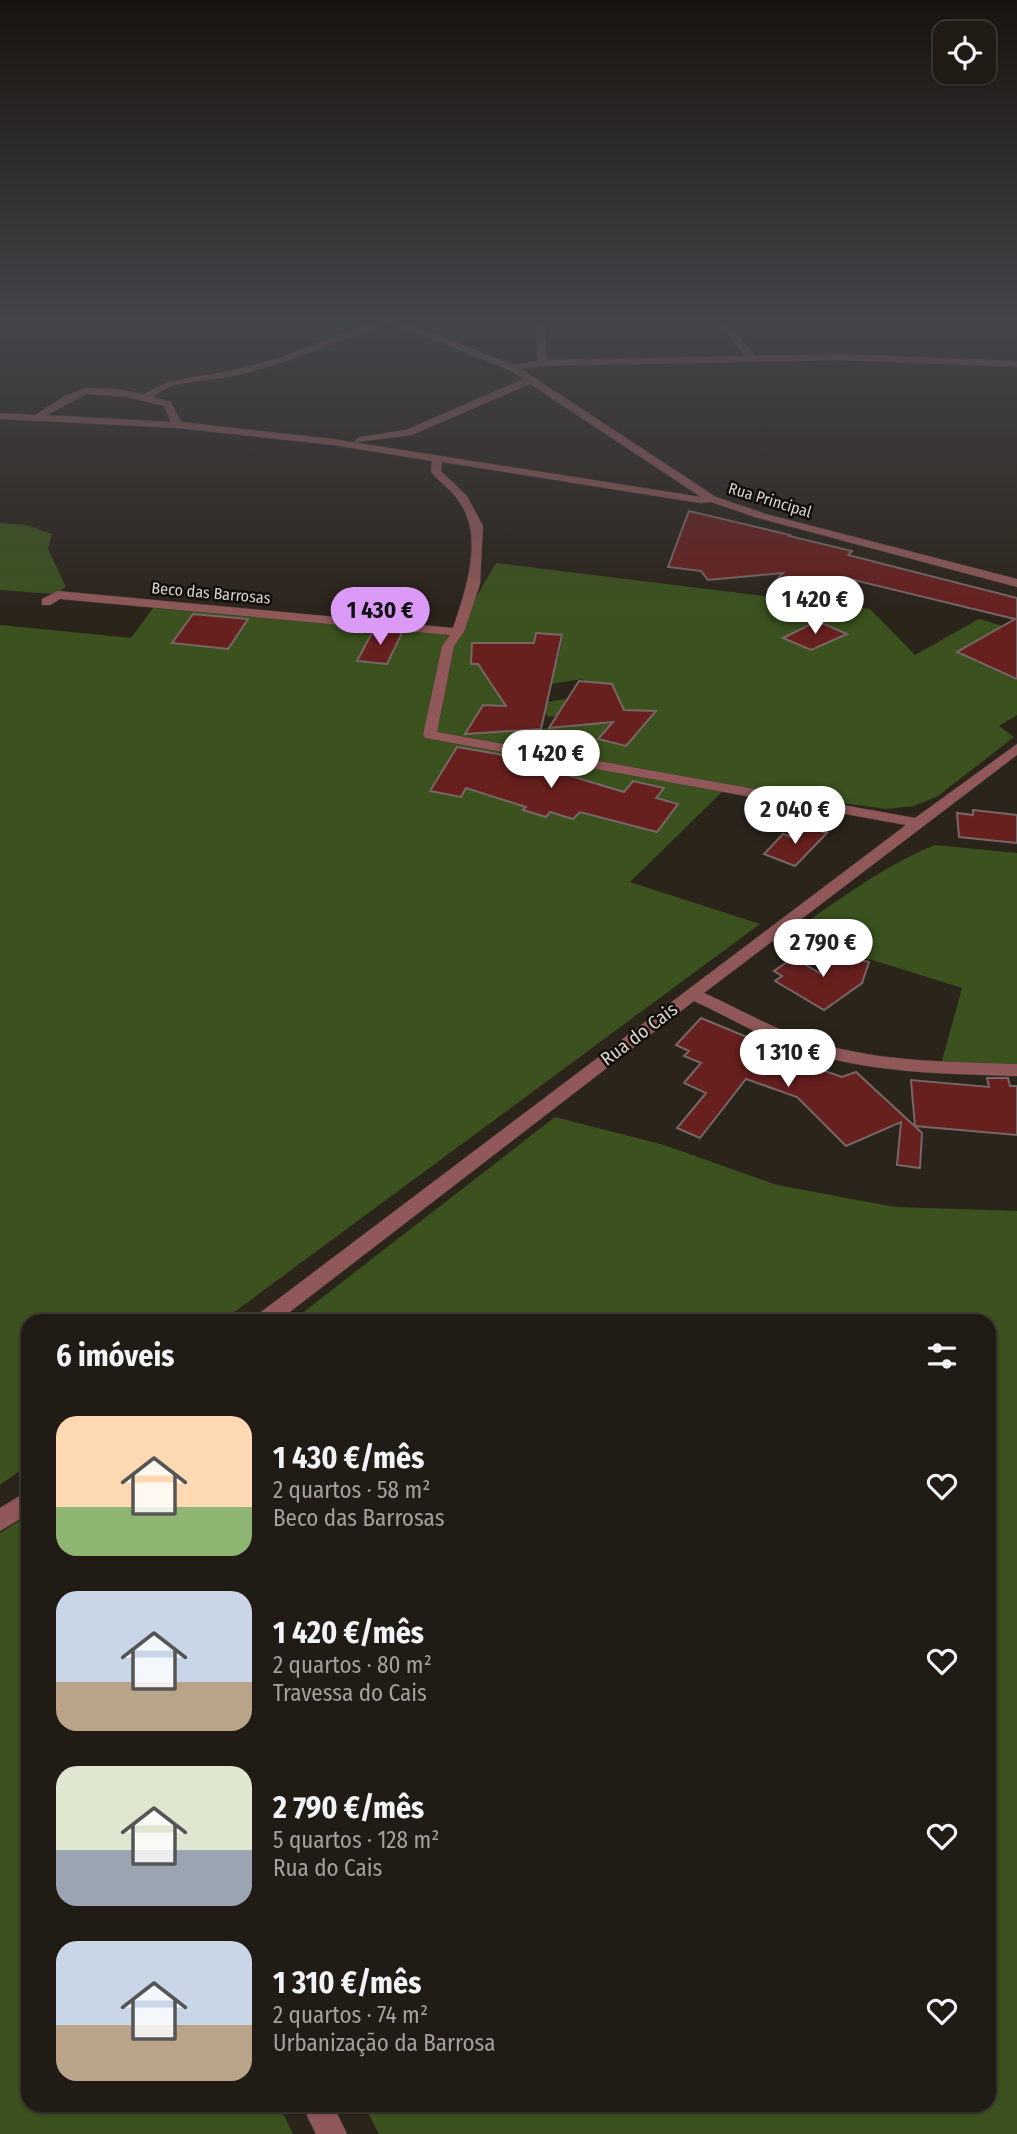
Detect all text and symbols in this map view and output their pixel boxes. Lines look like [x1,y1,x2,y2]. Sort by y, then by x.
map controls [933,21,996,84]
button: locate [933,21,996,84]
street label: Rua Principal [726,478,814,522]
pin: 1 420 € [750,576,880,636]
street label: Beco das Barrosas [151,578,271,608]
text: 1 420 € [782,585,848,613]
pin: 1 430 € [315,588,445,647]
text: 1 430 € [347,596,413,624]
pin: 1 420 € [486,730,616,790]
text: 1 420 € [518,739,584,767]
pin: 2 040 € [730,786,860,846]
text: 2 040 € [760,795,830,823]
pin: 2 790 € [758,920,888,979]
text: 2 790 € [790,928,856,956]
street label: Rua do Cais [596,998,682,1070]
pin: 1 310 € [723,1030,853,1089]
text: 1 310 € [756,1038,820,1066]
icon: filters [923,1337,961,1375]
text: 6 imóveis [56,1338,174,1374]
text: 1 430 €/mês [273,1440,424,1476]
icon: home [112,1444,196,1528]
icon: heart [923,1467,961,1505]
text: 2 quartos · 58 m² [273,1476,430,1504]
text: Beco das Barrosas [273,1504,444,1532]
text: 1 420 €/mês [273,1615,424,1651]
icon: home [112,1619,196,1703]
icon: heart [923,1642,961,1680]
text: 2 quartos · 80 m² [273,1651,432,1679]
text: Travessa do Cais [273,1679,427,1707]
text: 2 790 €/mês [273,1790,424,1826]
icon: home [112,1794,196,1878]
icon: heart [923,1817,961,1855]
text: 5 quartos · 128 m² [273,1826,439,1854]
text: Rua do Cais [273,1854,382,1882]
text: 1 310 €/mês [273,1965,421,2001]
icon: home [112,1969,196,2053]
icon: heart [923,1992,961,2030]
text: 2 quartos · 74 m² [273,2001,428,2029]
text: Urbanização da Barrosa [273,2029,496,2057]

